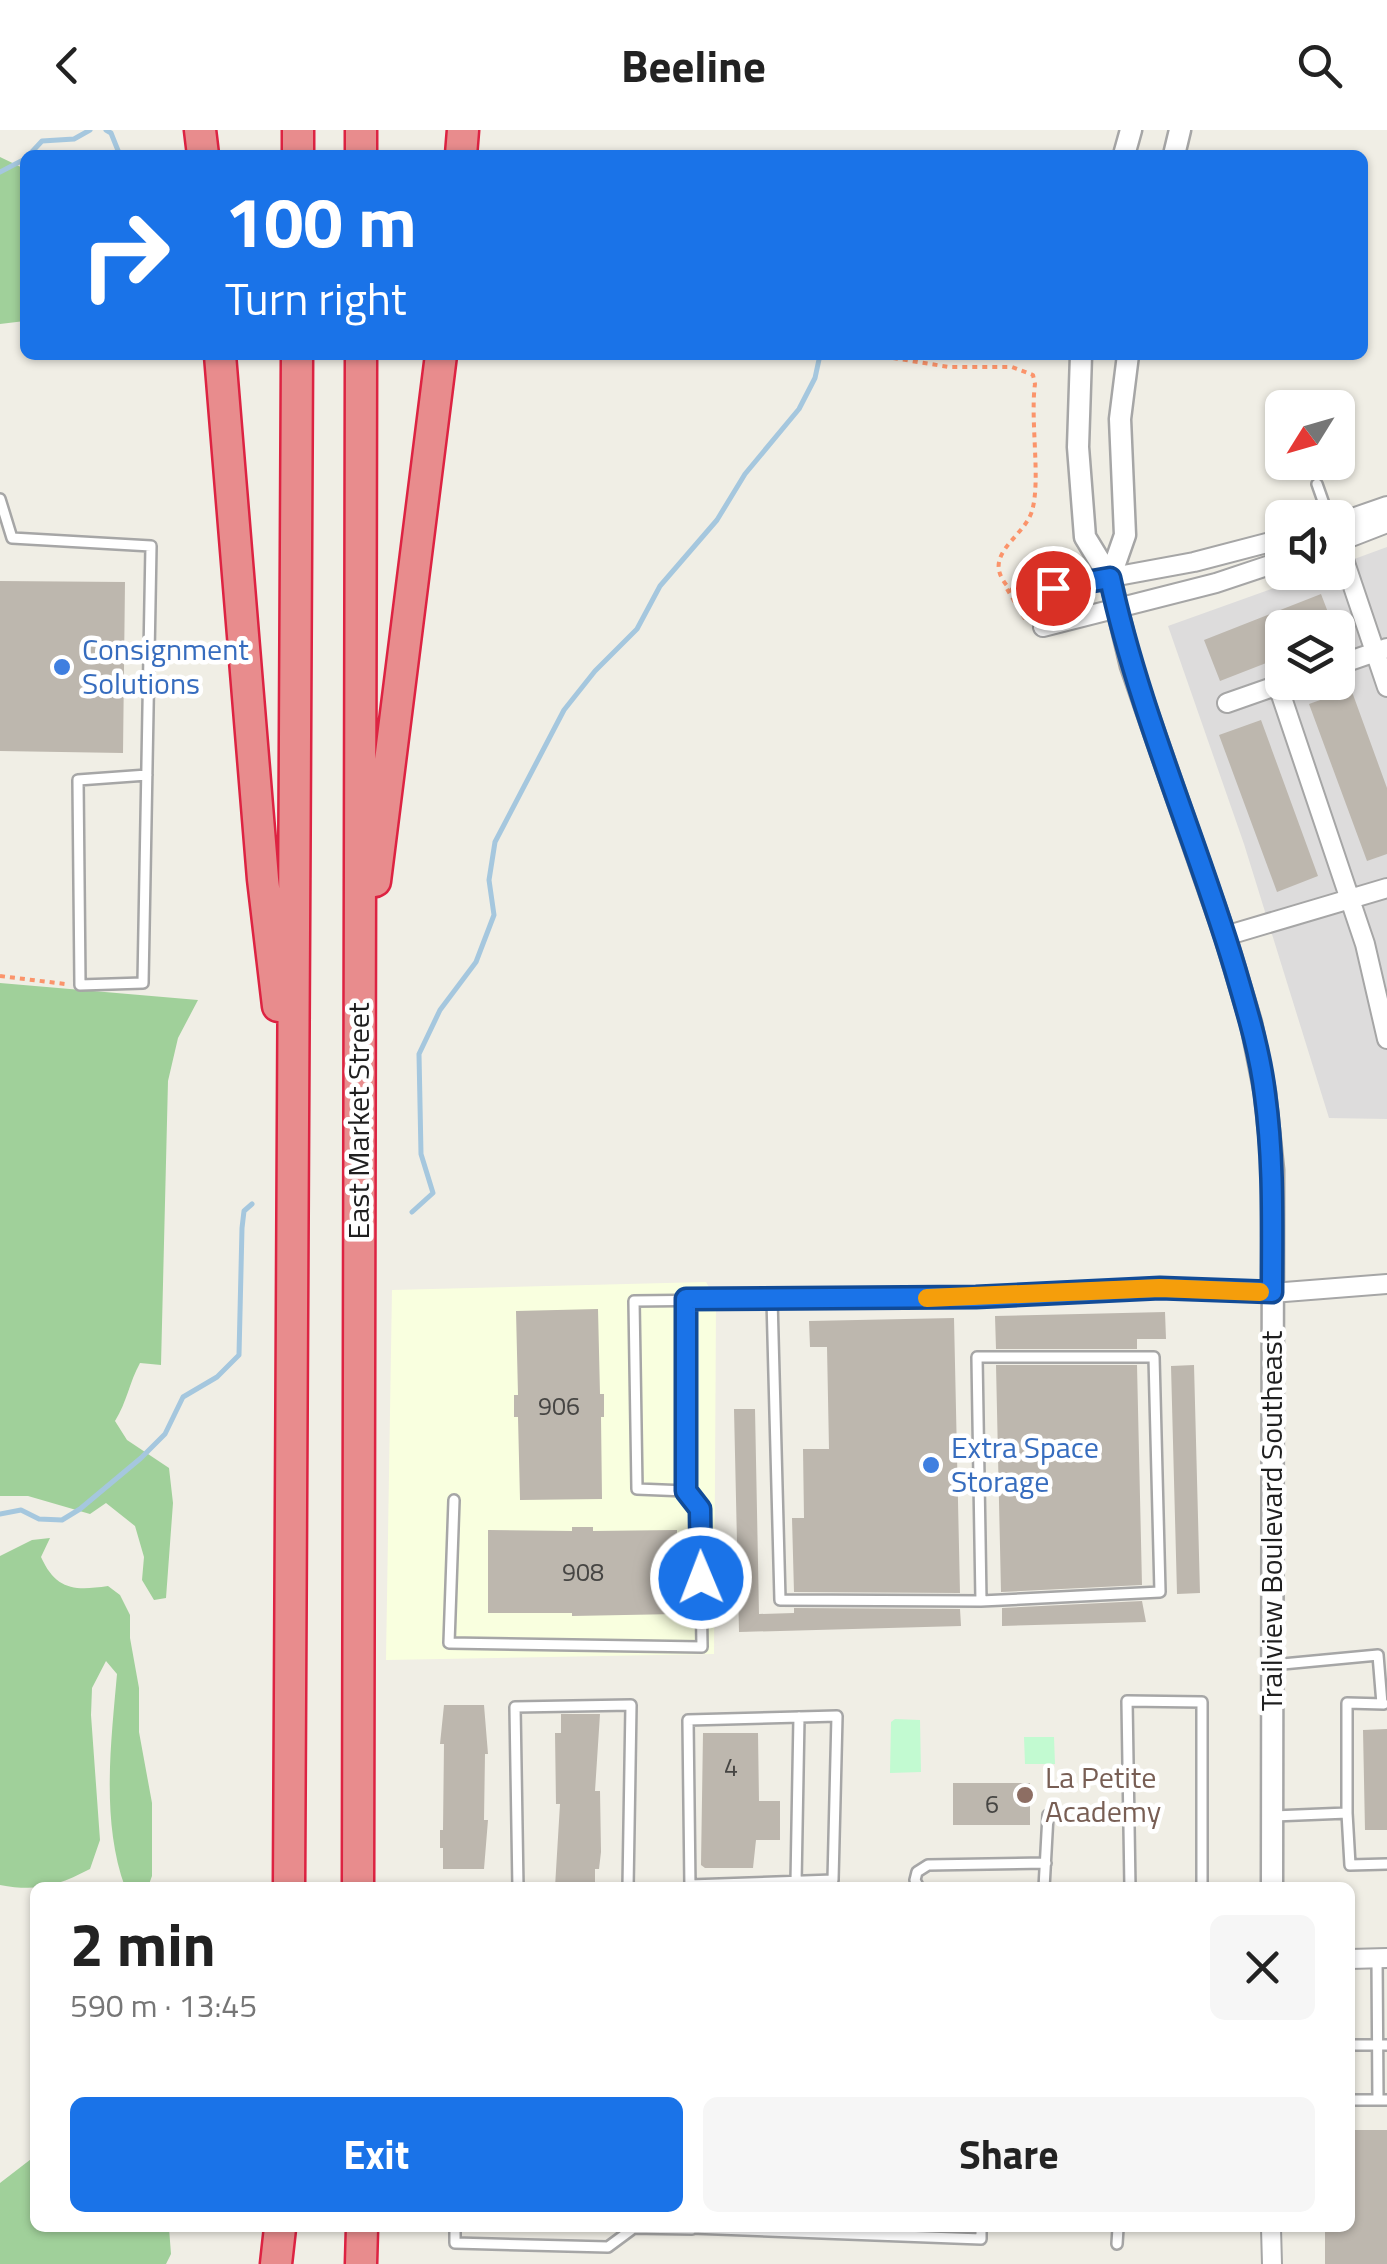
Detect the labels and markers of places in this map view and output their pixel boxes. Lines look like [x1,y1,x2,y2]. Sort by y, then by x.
pin [1011,546,1096,631]
place label: Consignment Solutions [82,626,249,706]
marker: Consignment Solutions [51,656,73,678]
place label: Extra Space Storage [951,1424,1099,1504]
marker: Extra Space Storage [920,1454,942,1476]
place label: La Petite Academy [1045,1754,1161,1834]
marker: La Petite Academy [1014,1784,1036,1806]

